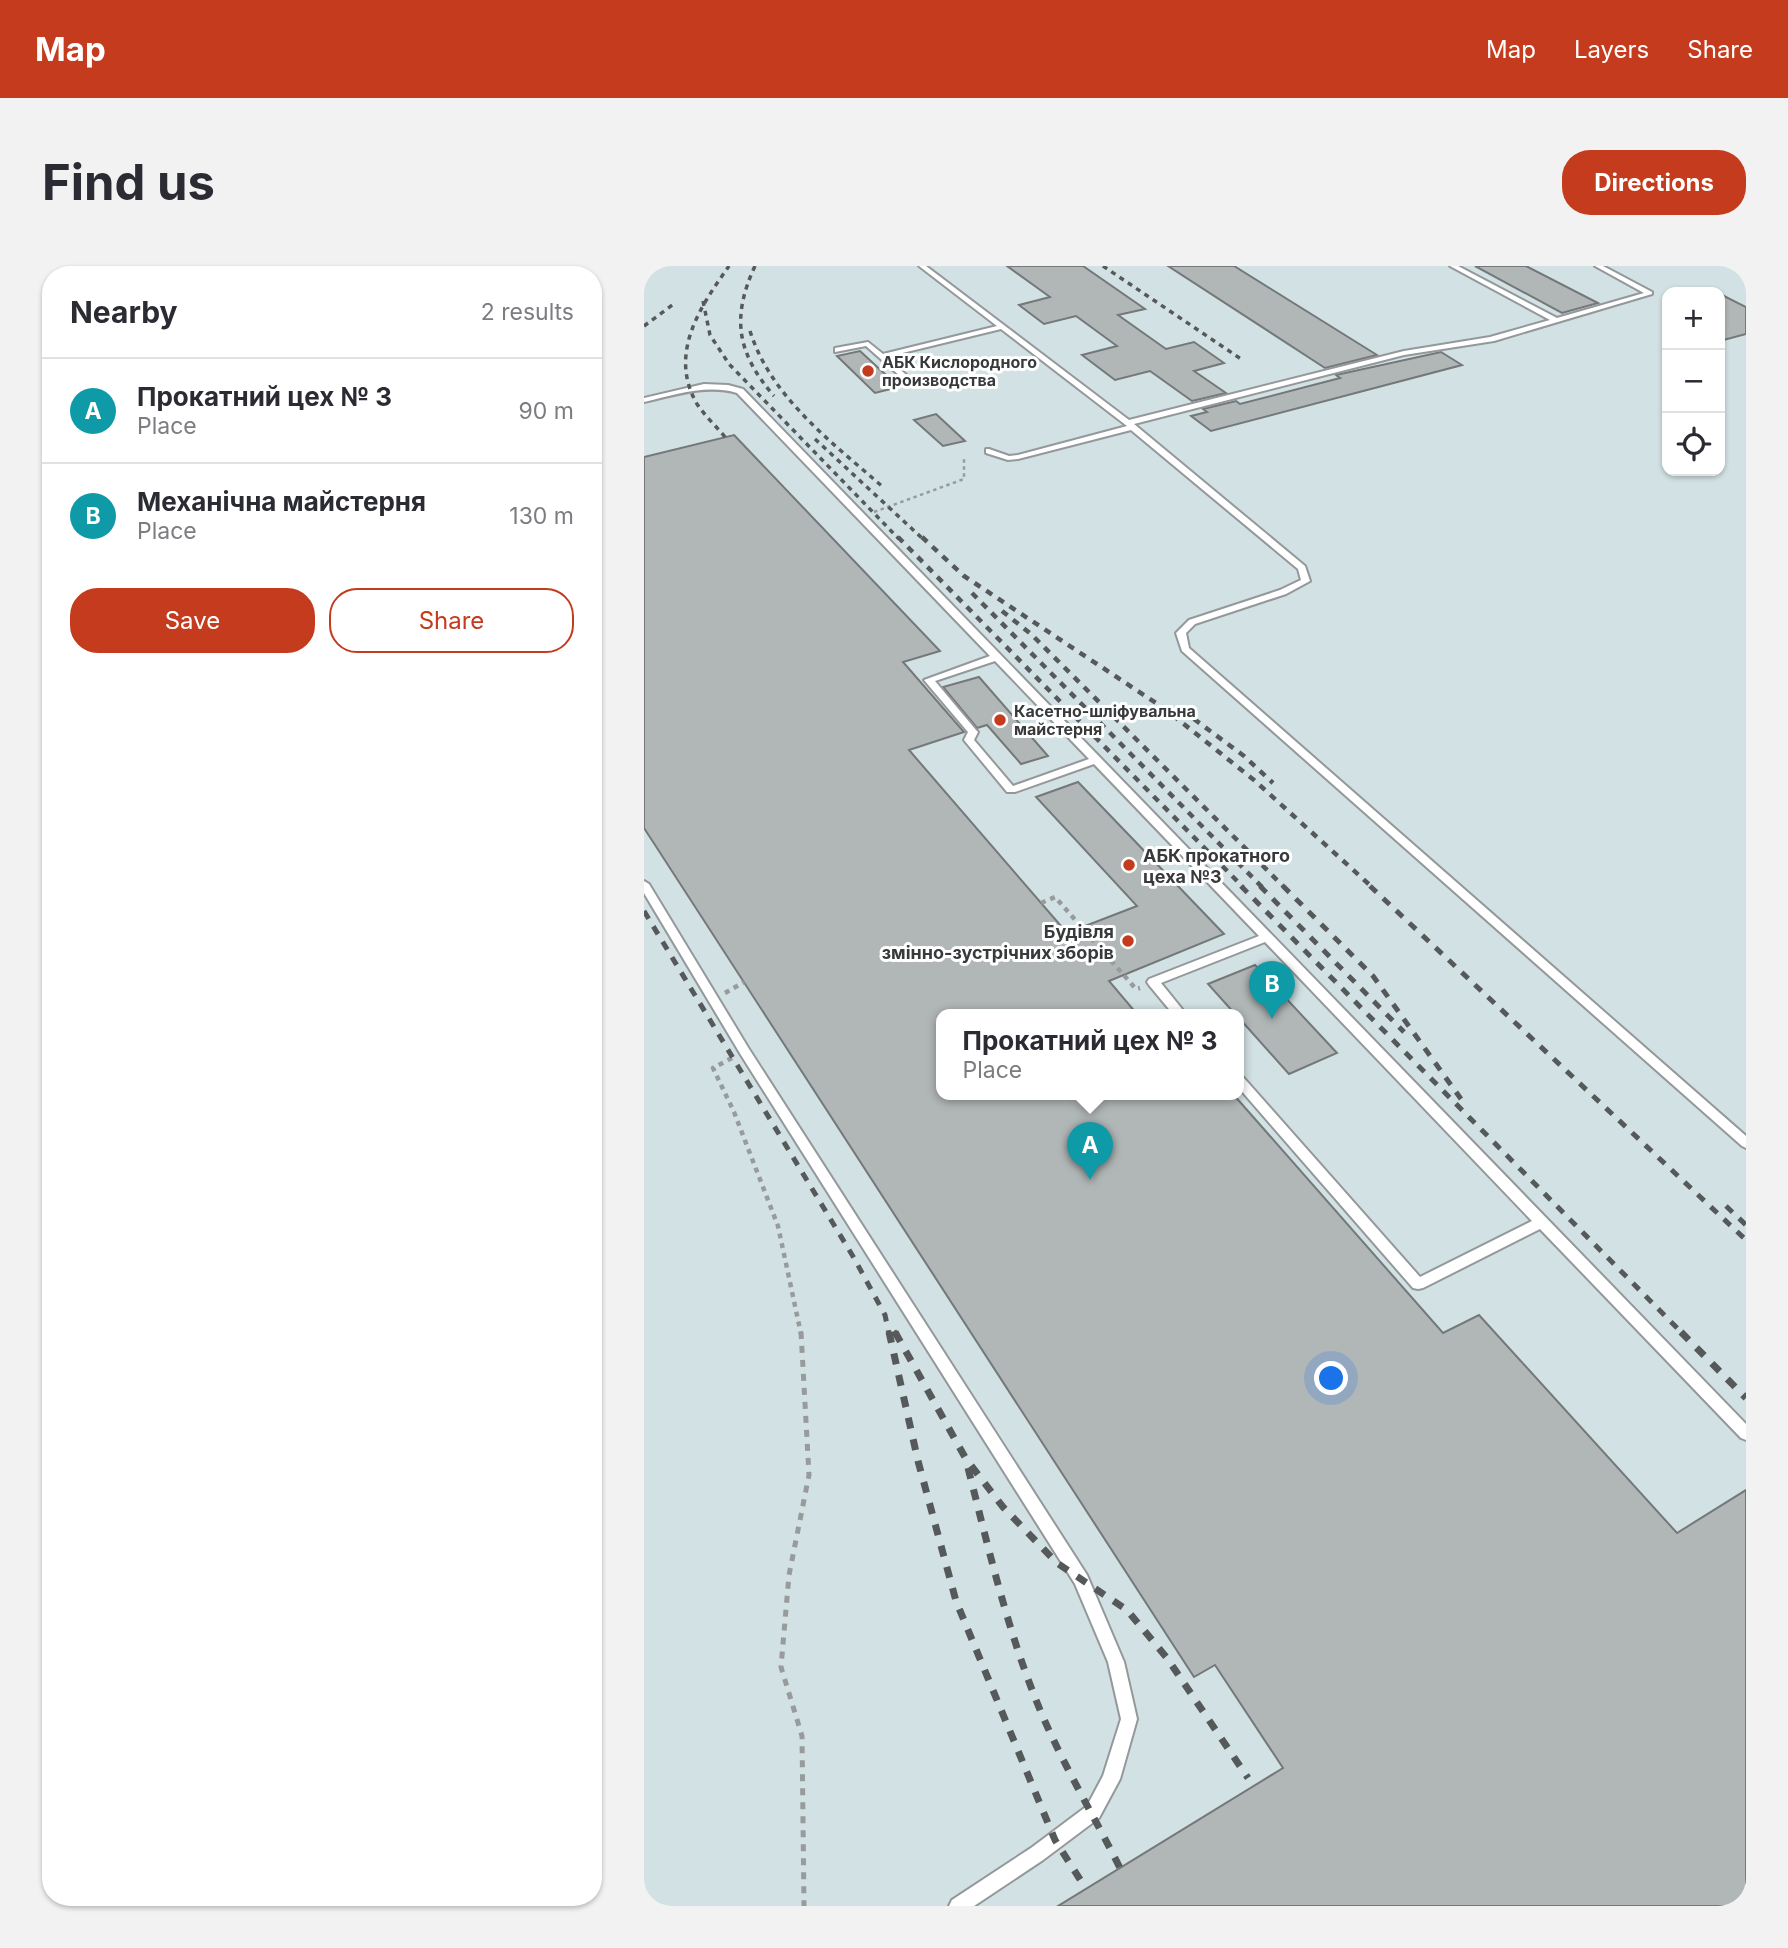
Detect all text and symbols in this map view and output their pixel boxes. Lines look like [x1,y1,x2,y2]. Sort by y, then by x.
text: Map [35,29,106,69]
text: Map [1486,35,1536,64]
text: Layers [1574,35,1649,64]
text: Share [1687,35,1753,64]
button: Directions [1562,150,1746,215]
text: Find us [42,153,215,212]
map controls [1662,287,1725,476]
button: + [1662,287,1725,350]
text: Nearby [70,294,178,330]
text: 2 results [481,298,574,326]
button: − [1662,350,1725,413]
place label: АБК Кислородного производства [882,352,1037,390]
marker: АБК Кислородного производства [860,363,876,379]
text: Прокатний цех № 3 [137,381,392,412]
text: A [84,397,102,425]
text: 90 m [519,397,574,425]
text: Place [137,412,197,440]
button: locate [1662,413,1725,476]
text: Механічна майстерня [137,486,426,517]
text: B [85,502,101,530]
text: 130 m [509,502,574,530]
text: Place [137,517,197,545]
button: Save [70,588,315,653]
button: Share [329,588,574,653]
place label: Касетно-шліфувальна майстерня [1014,701,1196,739]
marker: Касетно-шліфувальна майстерня [992,712,1008,728]
place label: АБК прокатного цеха №3 [1143,845,1290,887]
marker: АБК прокатного цеха №3 [1121,857,1137,873]
place label: Будівля змінно-зустрічних зборів [882,921,1114,963]
marker: Будівля змінно-зустрічних зборів [1120,933,1136,949]
pin: B [1249,961,1295,1019]
popup [936,1009,1244,1100]
text: Прокатний цех № 3 [962,1025,1218,1056]
text: Place [962,1056,1022,1084]
pin: A [1067,1122,1113,1180]
your location [1314,1361,1348,1395]

